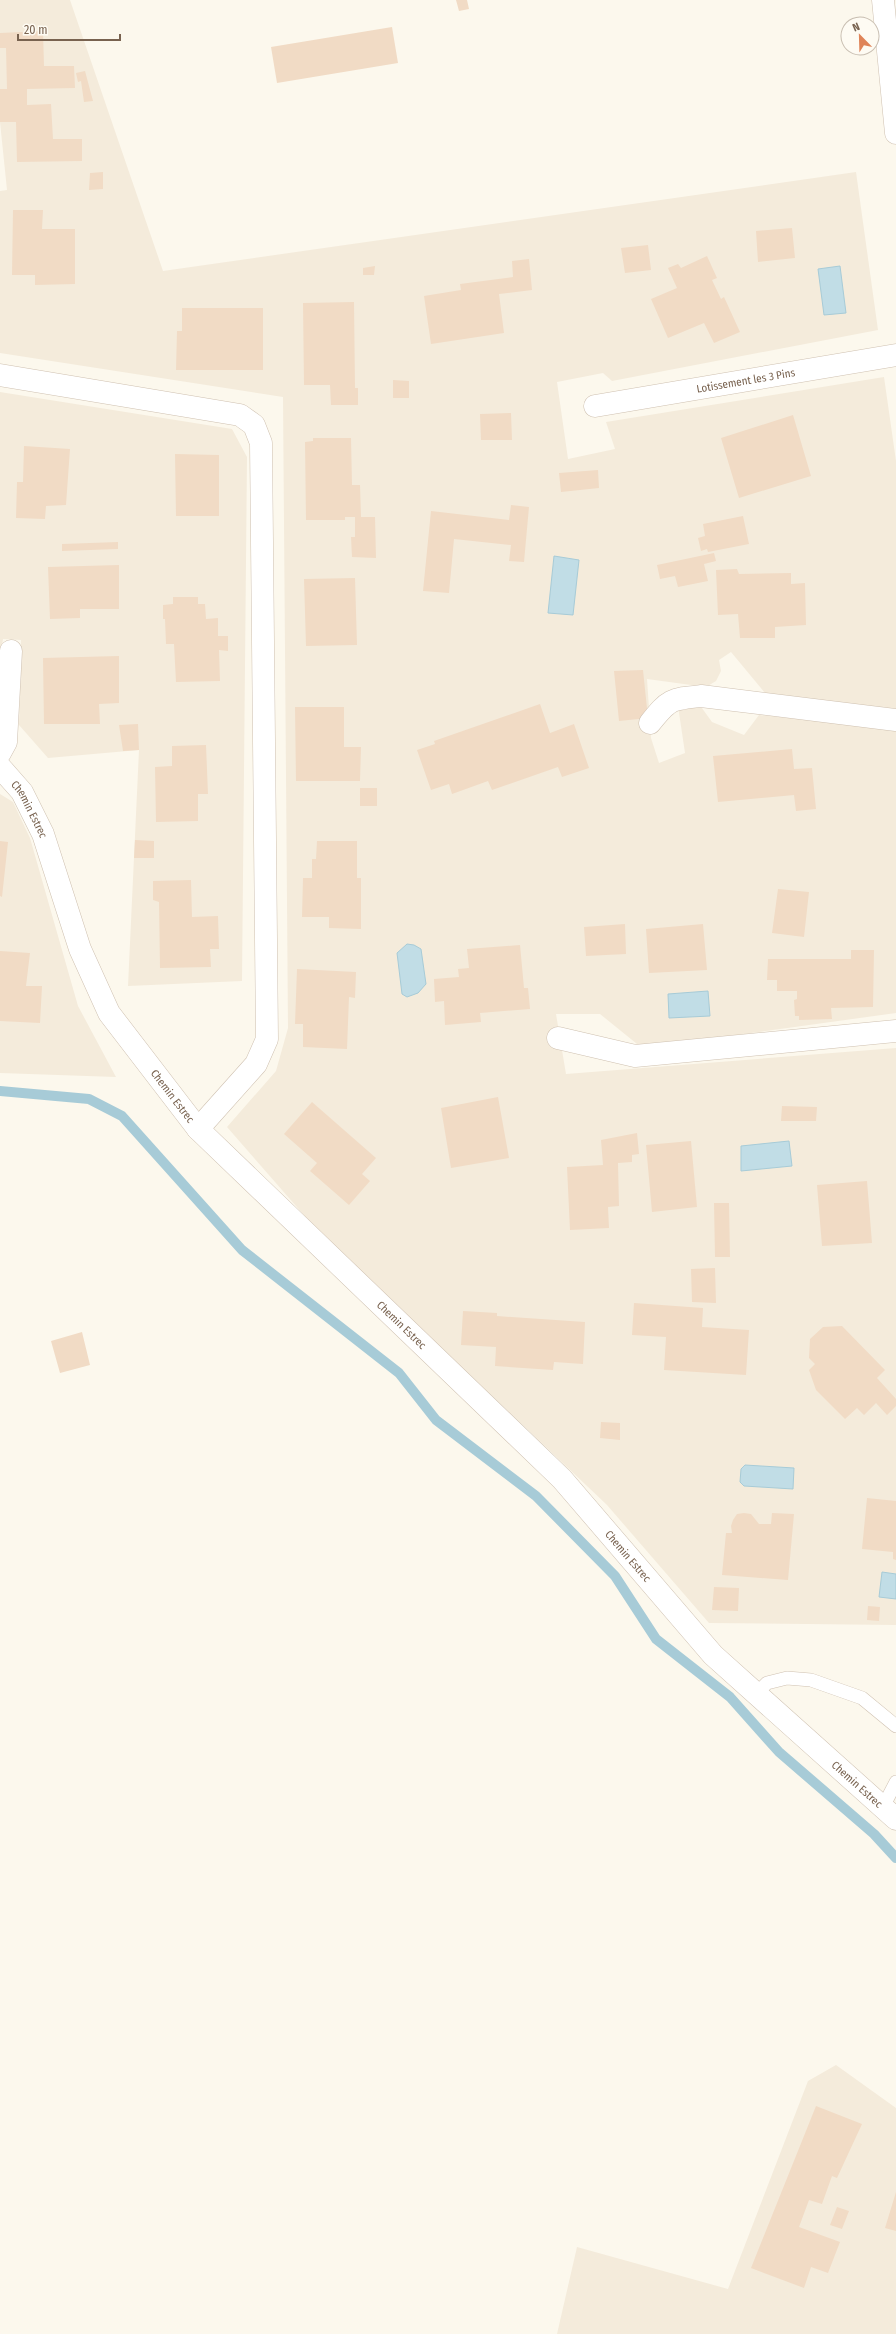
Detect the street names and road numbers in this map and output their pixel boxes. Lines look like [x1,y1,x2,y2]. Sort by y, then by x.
street label: Lotissement les 3 Pins [696,366,796,396]
street label: Chemin Estrec [8,778,50,840]
street label: Chemin Estrec [148,1067,197,1126]
street label: Chemin Estrec [374,1298,429,1352]
street label: Chemin Estrec [602,1528,653,1585]
street label: Chemin Estrec [829,1759,885,1811]

